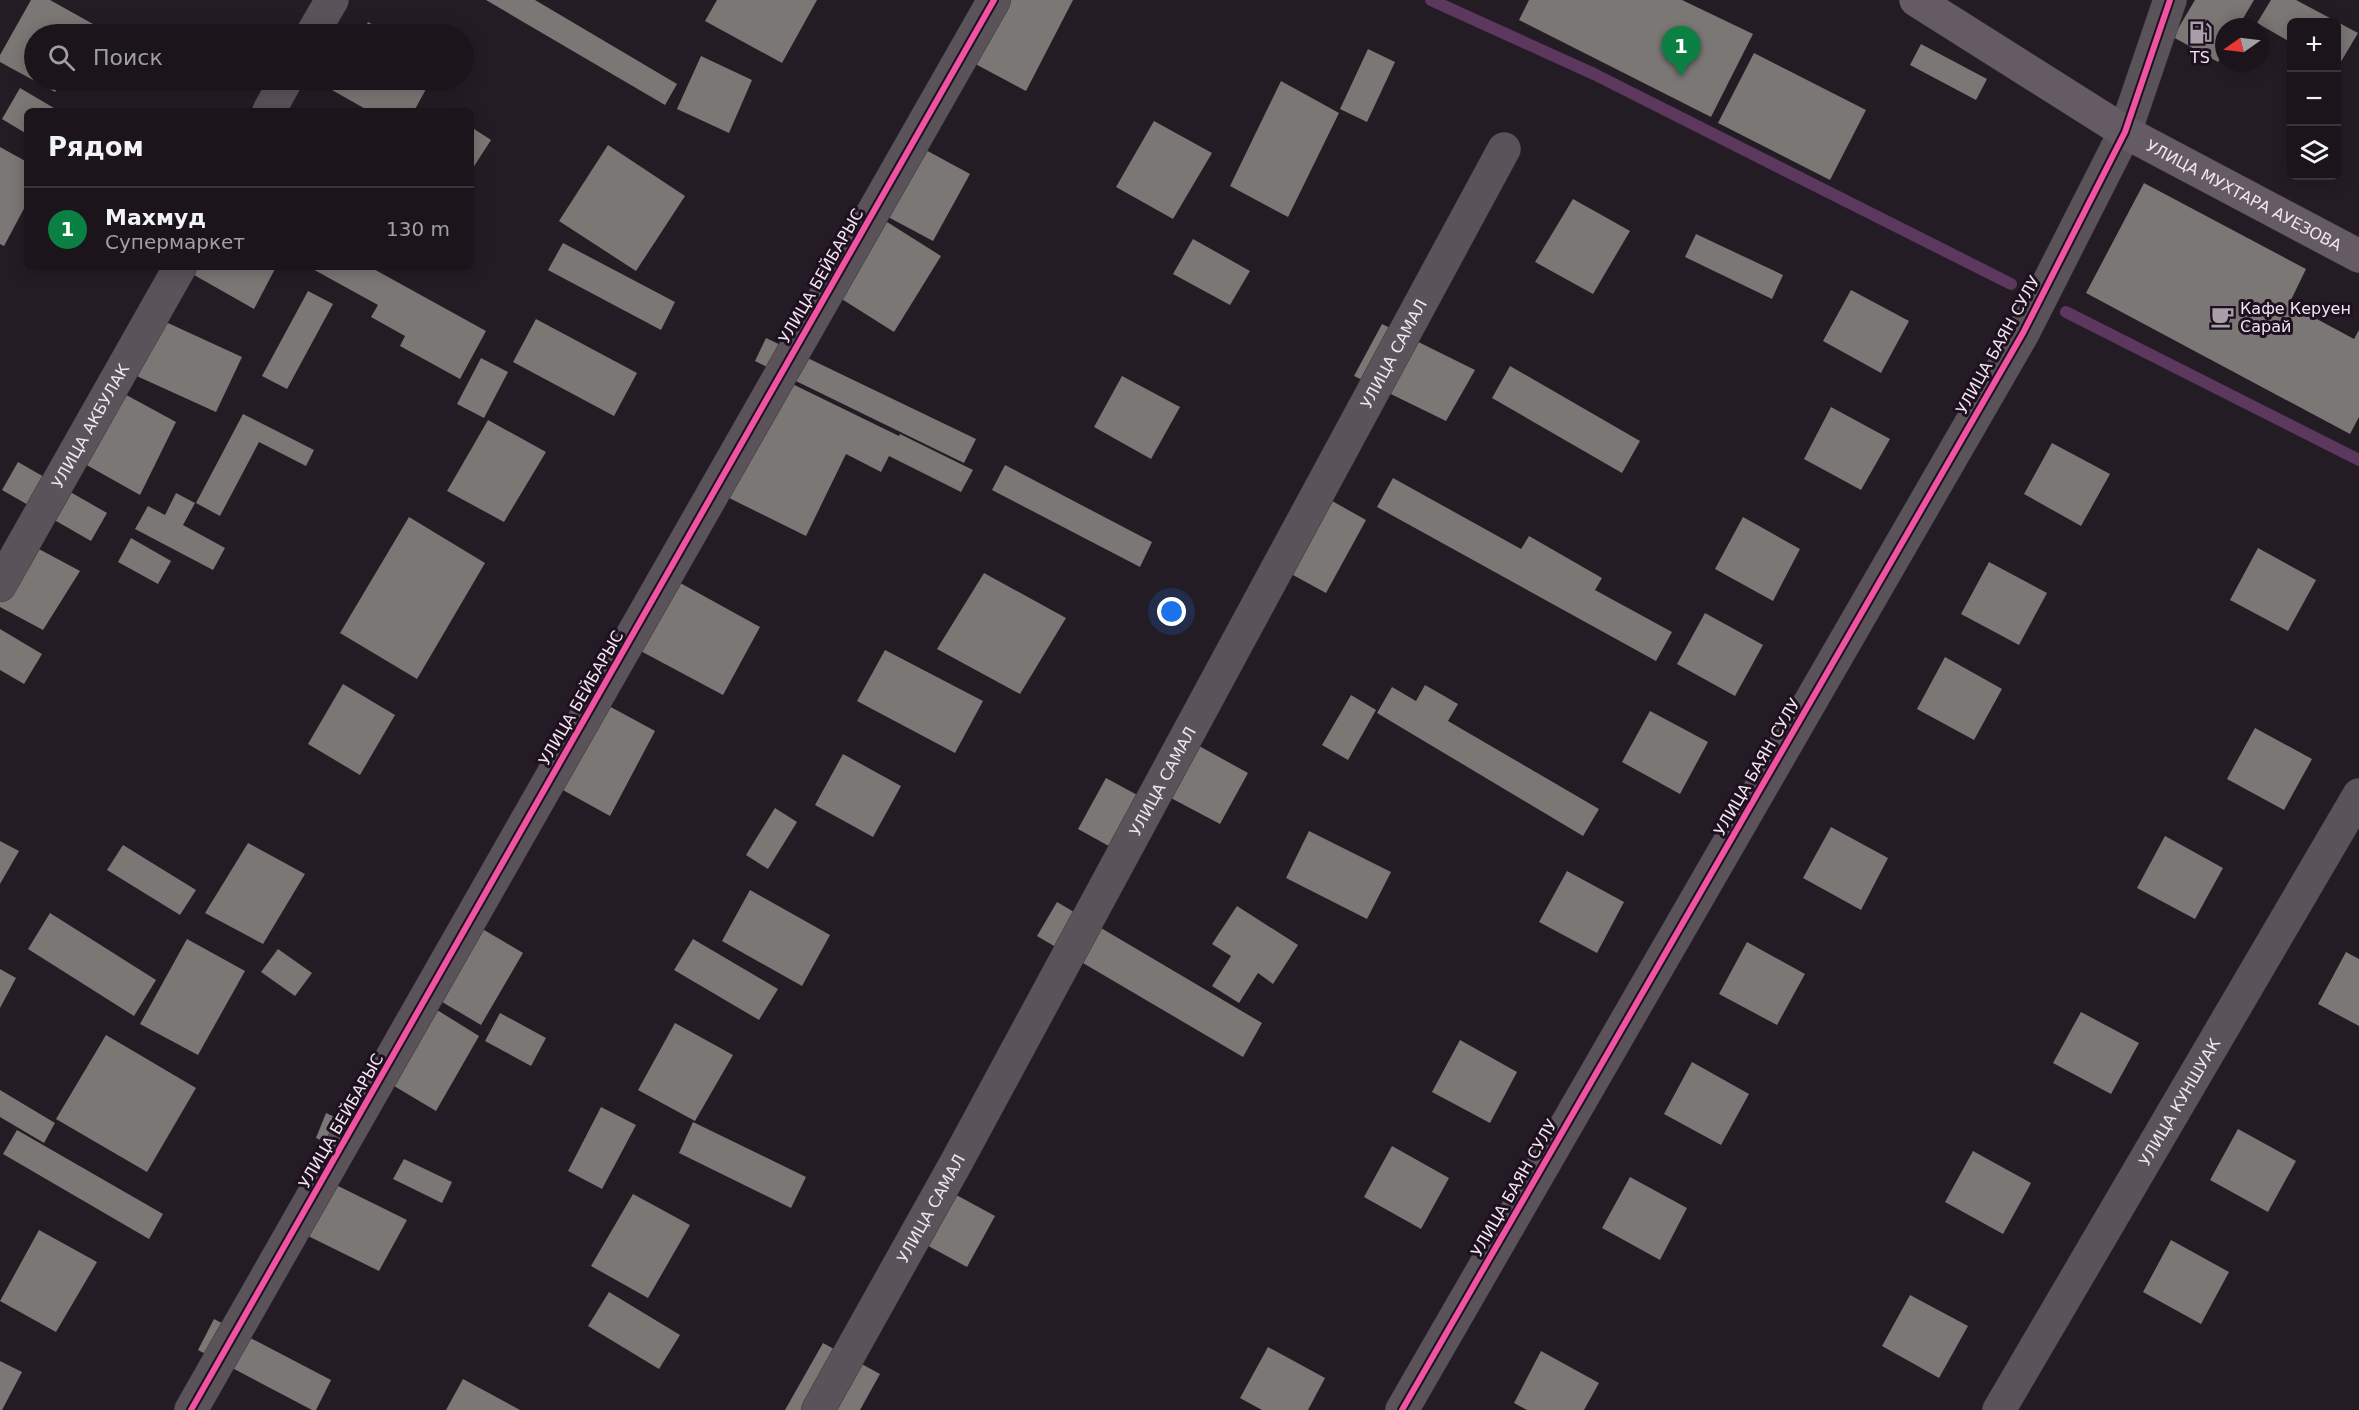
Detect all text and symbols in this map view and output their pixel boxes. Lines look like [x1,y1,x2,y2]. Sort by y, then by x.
north arrow [2215,18,2269,72]
map controls [2287,18,2341,180]
button: + [2287,18,2341,72]
fuel station icon: TS [2187,19,2213,45]
search box [24,24,474,90]
pin: 1 [1662,26,1700,76]
icon: search [45,41,78,74]
text: Поиск [93,45,163,70]
place label: TS [2189,48,2210,67]
button: − [2287,72,2341,126]
button: layers [2287,126,2341,180]
text: Рядом [48,132,144,162]
street label: УЛИЦА МУХТАРА АУЕЗОВА [2143,136,2345,255]
text: Махмуд [105,205,206,230]
street label: УЛИЦА БЕЙБАРЫС [775,205,867,347]
text: 1 [61,217,74,241]
text: 130 m [386,217,450,241]
text: Супермаркет [105,230,245,254]
street label: УЛИЦА БАЯН СУЛУ [1952,272,2044,417]
street label: УЛИЦА САМАЛ [1356,296,1431,411]
place label: Кафе Керуен Сарай [2240,299,2351,336]
cafe icon: Кафе Керуен Сарай [2209,304,2235,330]
street label: УЛИЦА АКБУЛАК [47,360,133,491]
your location [1157,597,1186,626]
street label: УЛИЦА БЕЙБАРЫС [535,627,627,769]
street label: УЛИЦА БАЯН СУЛУ [1710,695,1804,839]
street label: УЛИЦА САМАЛ [1125,723,1200,839]
street label: УЛИЦА КУНШУАК [2135,1034,2224,1169]
street label: УЛИЦА БЕЙБАРЫС [295,1050,387,1192]
street label: УЛИЦА БАЯН СУЛУ [1467,1116,1561,1260]
street label: УЛИЦА САМАЛ [893,1151,968,1266]

